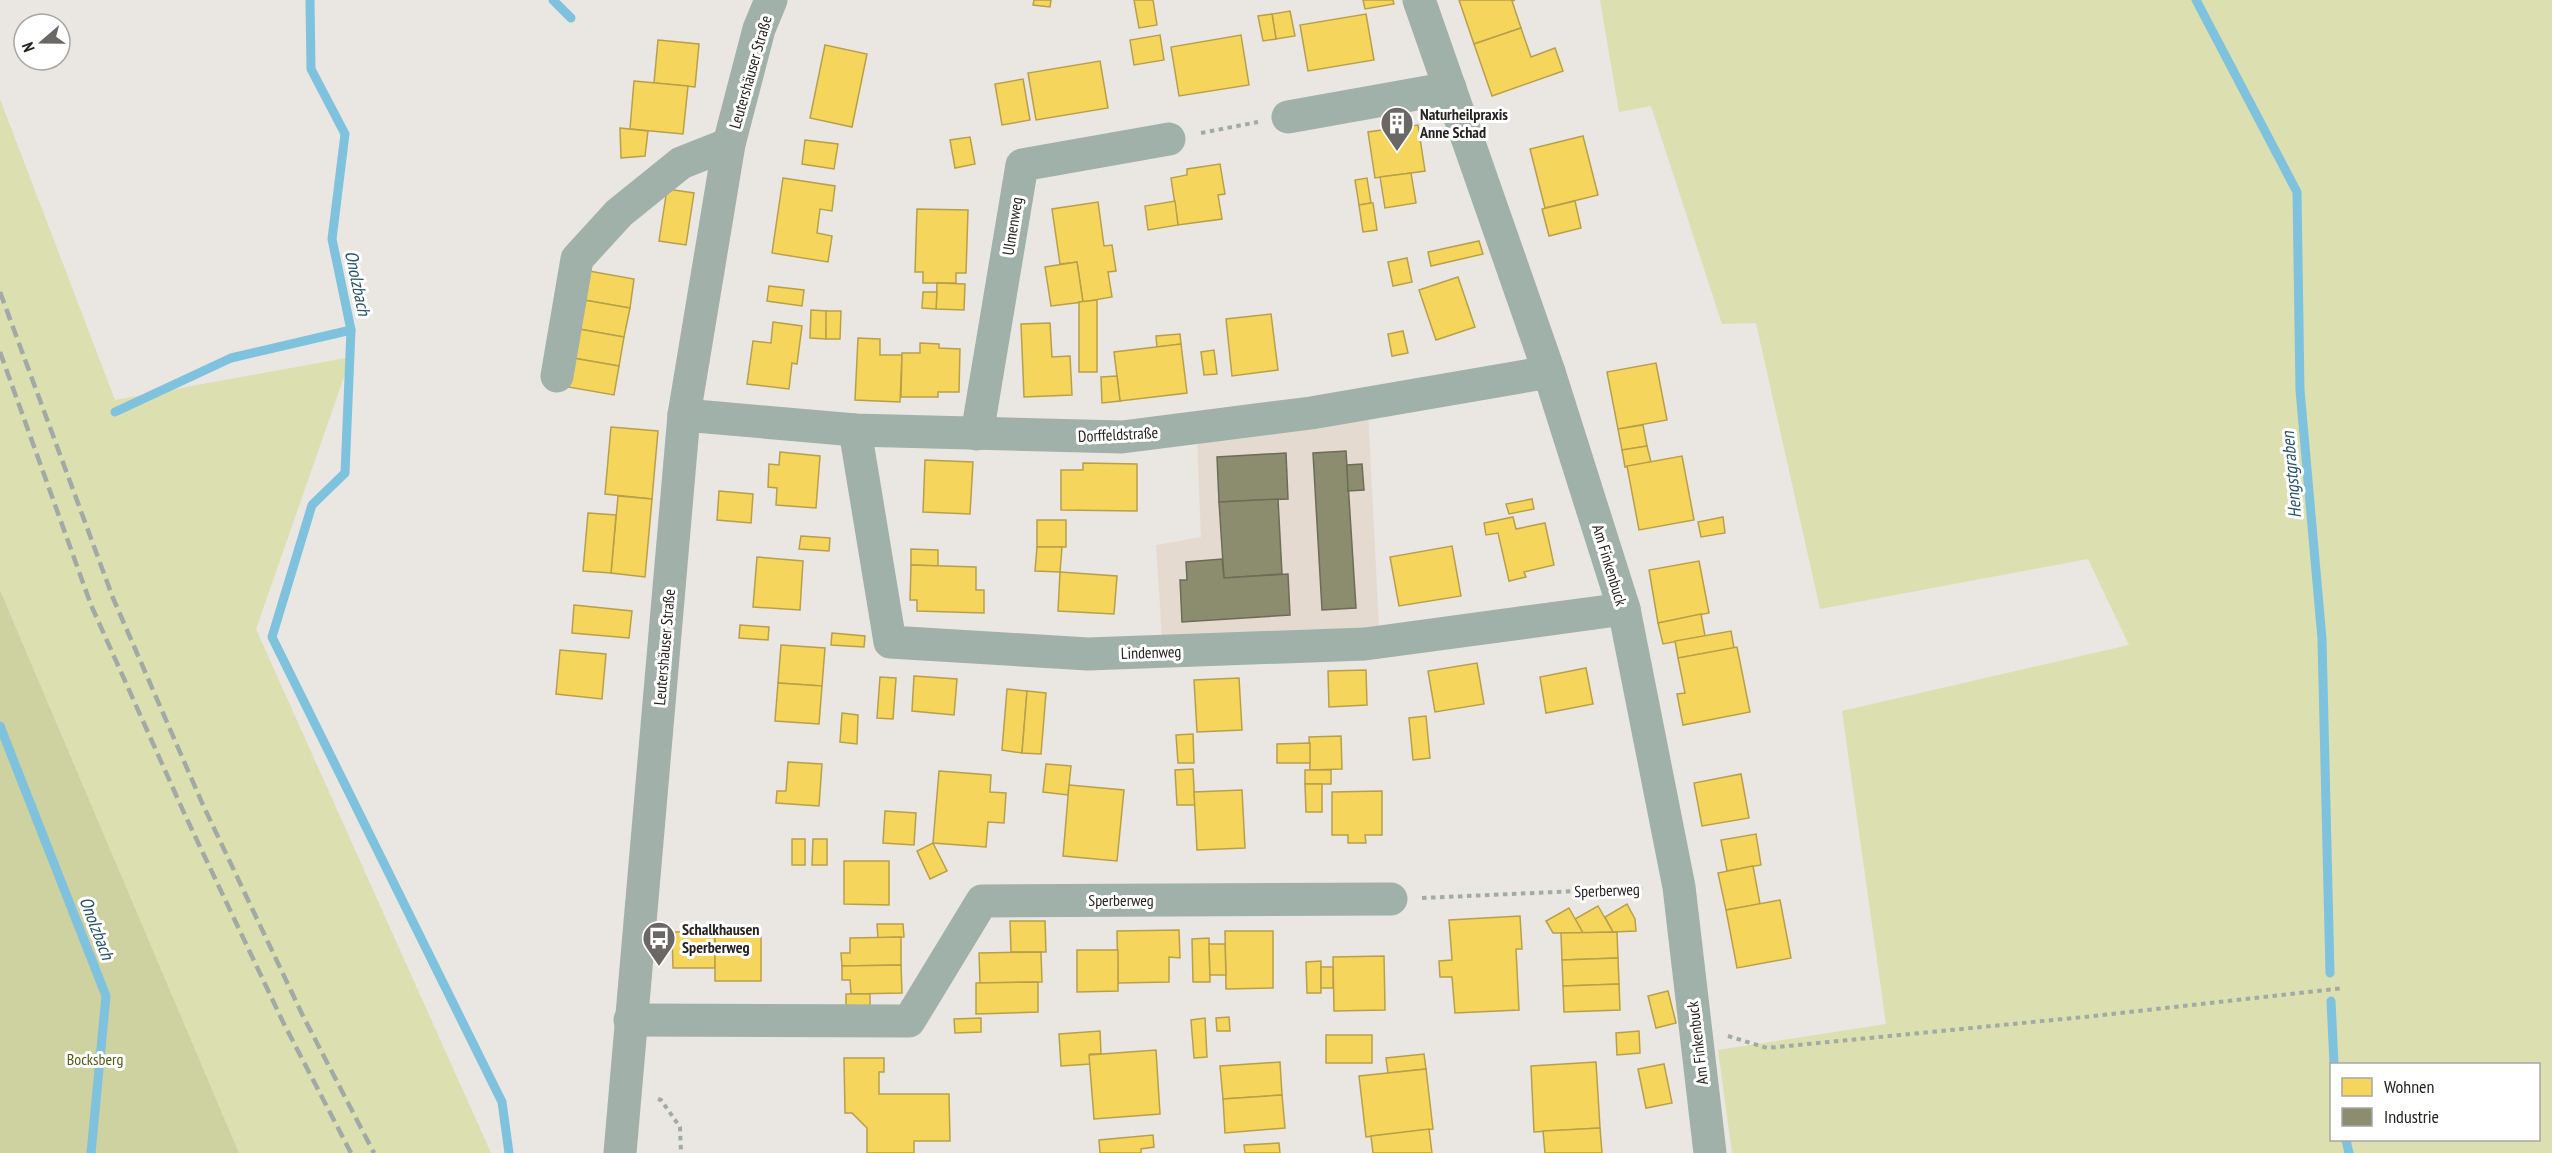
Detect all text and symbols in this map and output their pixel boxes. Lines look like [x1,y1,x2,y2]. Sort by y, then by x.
north arrow [12,12,72,72]
street label: Leutershäuser Straße [724,13,776,131]
text: N [17,40,39,55]
place label: Naturheilpraxis Anne Schad [1419,104,1508,142]
building icon: Naturheilpraxis Anne Schad [1379,105,1415,152]
street label: Ulmenweg [998,195,1026,257]
water label: Onolzbach [340,249,376,319]
street label: Dorffeldstraße [1077,422,1159,446]
water label: Hengstgraben [2276,430,2306,519]
street label: Am Finkenbuck [1588,522,1632,609]
street label: Leutershäuser Straße [649,588,679,706]
street label: Lindenweg [1120,641,1182,663]
street label: Sperberweg [1574,879,1640,901]
street label: Sperberweg [1088,890,1154,910]
water label: Onolzbach [75,893,120,964]
place label: Schalkhausen Sperberweg [682,919,759,957]
bus stop icon: Schalkhausen Sperberweg [641,920,677,967]
street label: Am Finkenbuck [1682,999,1712,1086]
park label: Bocksberg [67,1049,123,1069]
legend [2330,1063,2540,1141]
text: Wohnen [2384,1075,2434,1098]
text: Industrie [2384,1105,2439,1128]

